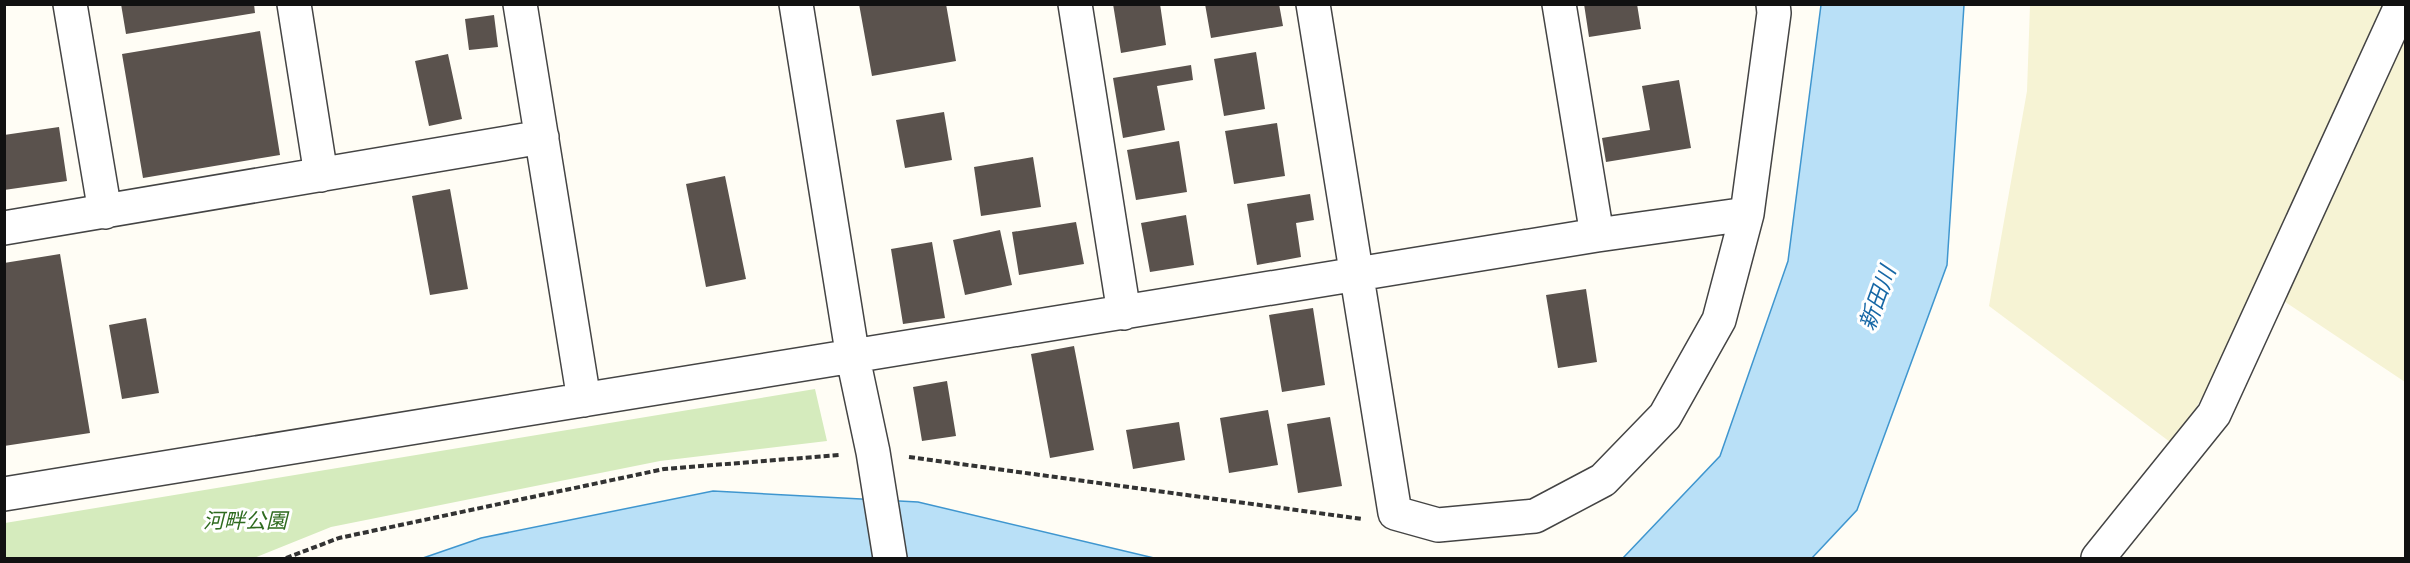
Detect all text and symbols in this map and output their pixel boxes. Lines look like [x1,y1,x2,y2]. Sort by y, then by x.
water label: 新田川 [1853,261,1902,334]
park label: 河畔公園 [203,508,290,534]

